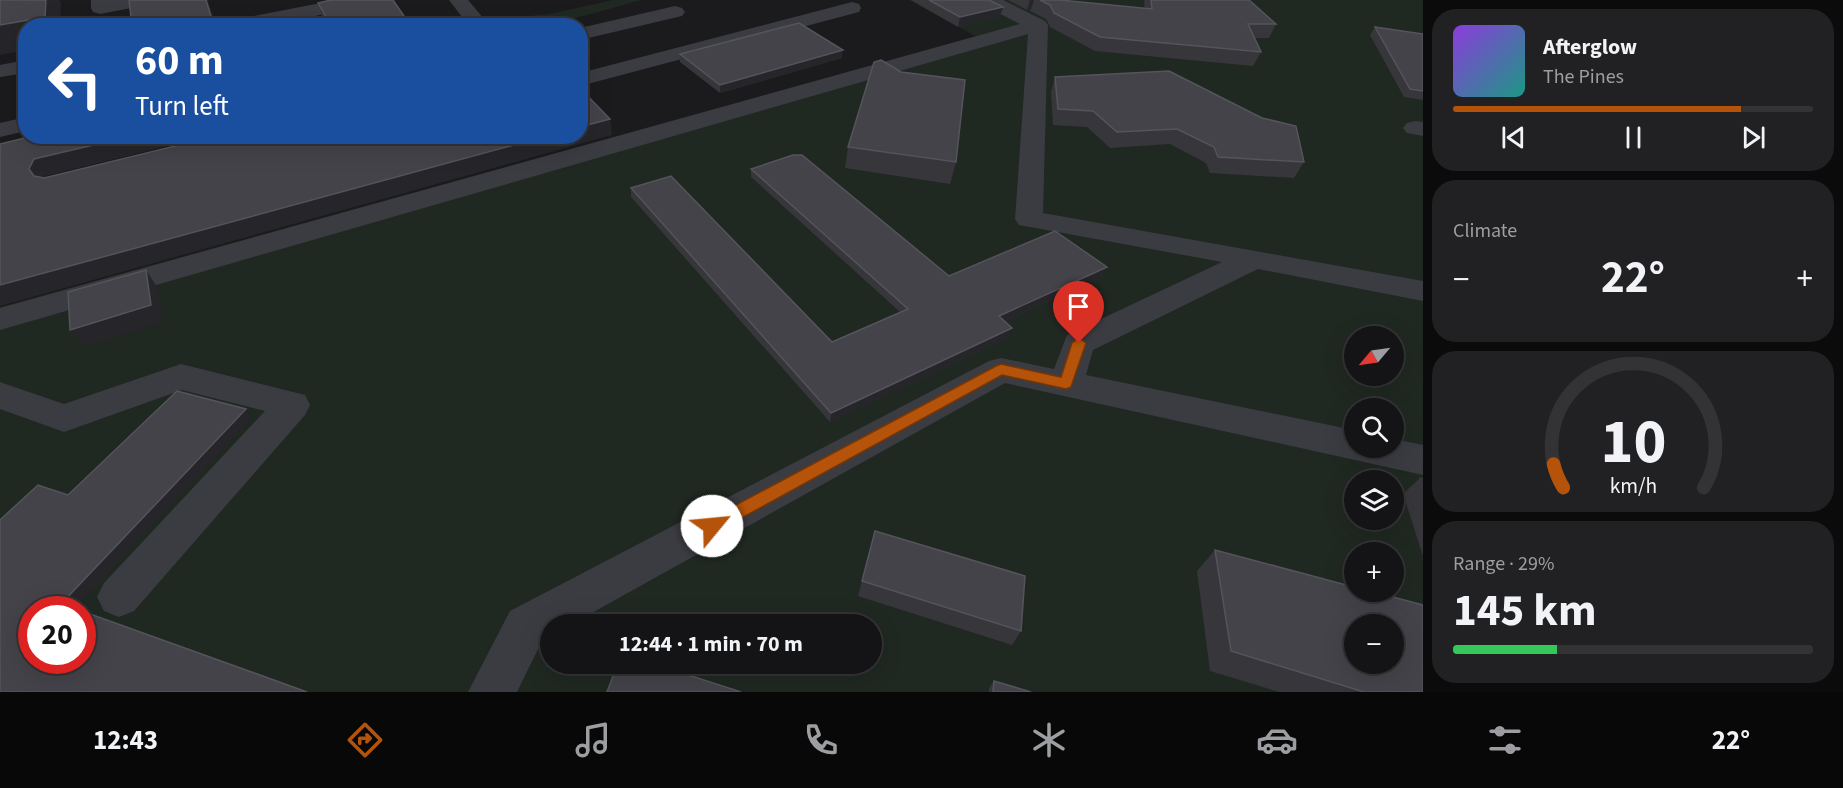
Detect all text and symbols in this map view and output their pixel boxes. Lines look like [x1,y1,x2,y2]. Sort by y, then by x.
text: 60 m [135,31,224,91]
text: Afterglow [1543,31,1637,63]
icon: left [36,42,114,120]
text: The Pines [1543,63,1624,91]
text: Turn left [135,87,229,126]
icon: previous [1497,121,1530,154]
icon: pause [1617,121,1650,154]
icon: next [1737,121,1770,154]
text: Climate [1453,217,1517,245]
text: 22° [1601,246,1665,310]
text: − [1453,256,1469,303]
text: + [1797,256,1813,303]
pin [1053,281,1104,343]
icon: arrive [1062,290,1095,323]
north arrow [1344,326,1404,386]
map controls [1344,326,1404,674]
button: search [1344,398,1404,458]
text: 10 [1600,399,1666,488]
button: layers [1344,470,1404,530]
text: km/h [1609,472,1657,503]
position arrow [680,494,744,558]
button: + [1344,542,1404,602]
text: Range · 29% [1453,550,1554,578]
text: 145 km [1453,579,1597,643]
speed limit sign: 20 [18,596,96,674]
button: − [1344,614,1404,674]
text: 12:44 · 1 min · 70 m [619,628,803,660]
icon: directions [344,719,386,761]
icon: music [572,719,614,761]
icon: phone [800,719,842,761]
icon: climate [1028,719,1070,761]
icon: car [1256,719,1298,761]
icon: filters [1484,719,1526,761]
text: 12:43 [93,721,158,760]
text: 22° [1712,721,1750,760]

